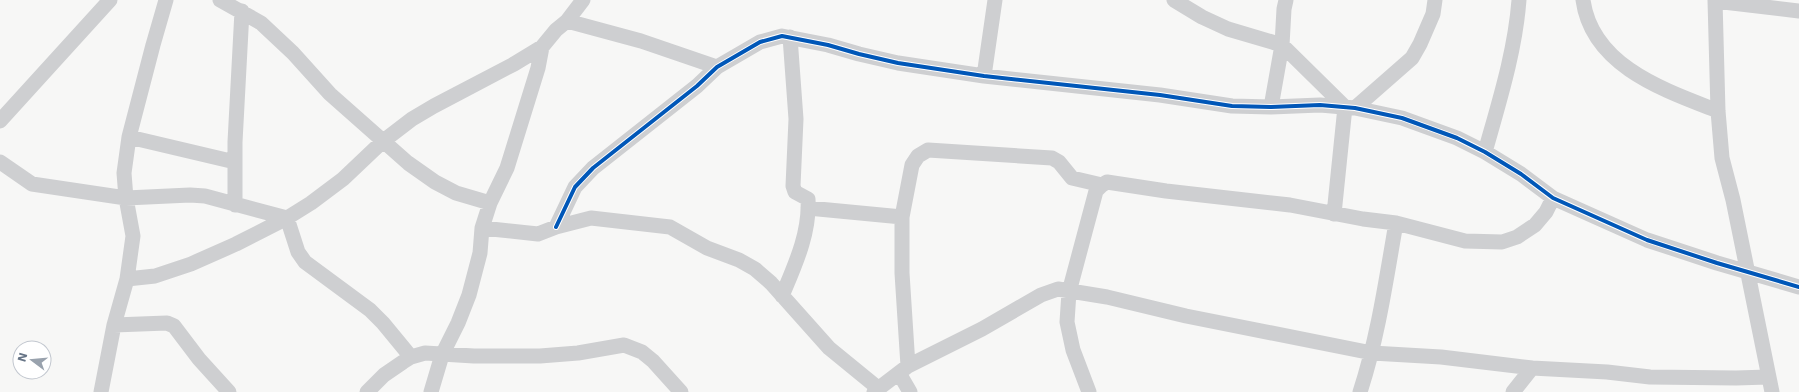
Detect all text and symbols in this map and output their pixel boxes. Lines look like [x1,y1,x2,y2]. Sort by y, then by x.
north arrow [12,340,52,380]
text: N [15,351,30,364]

